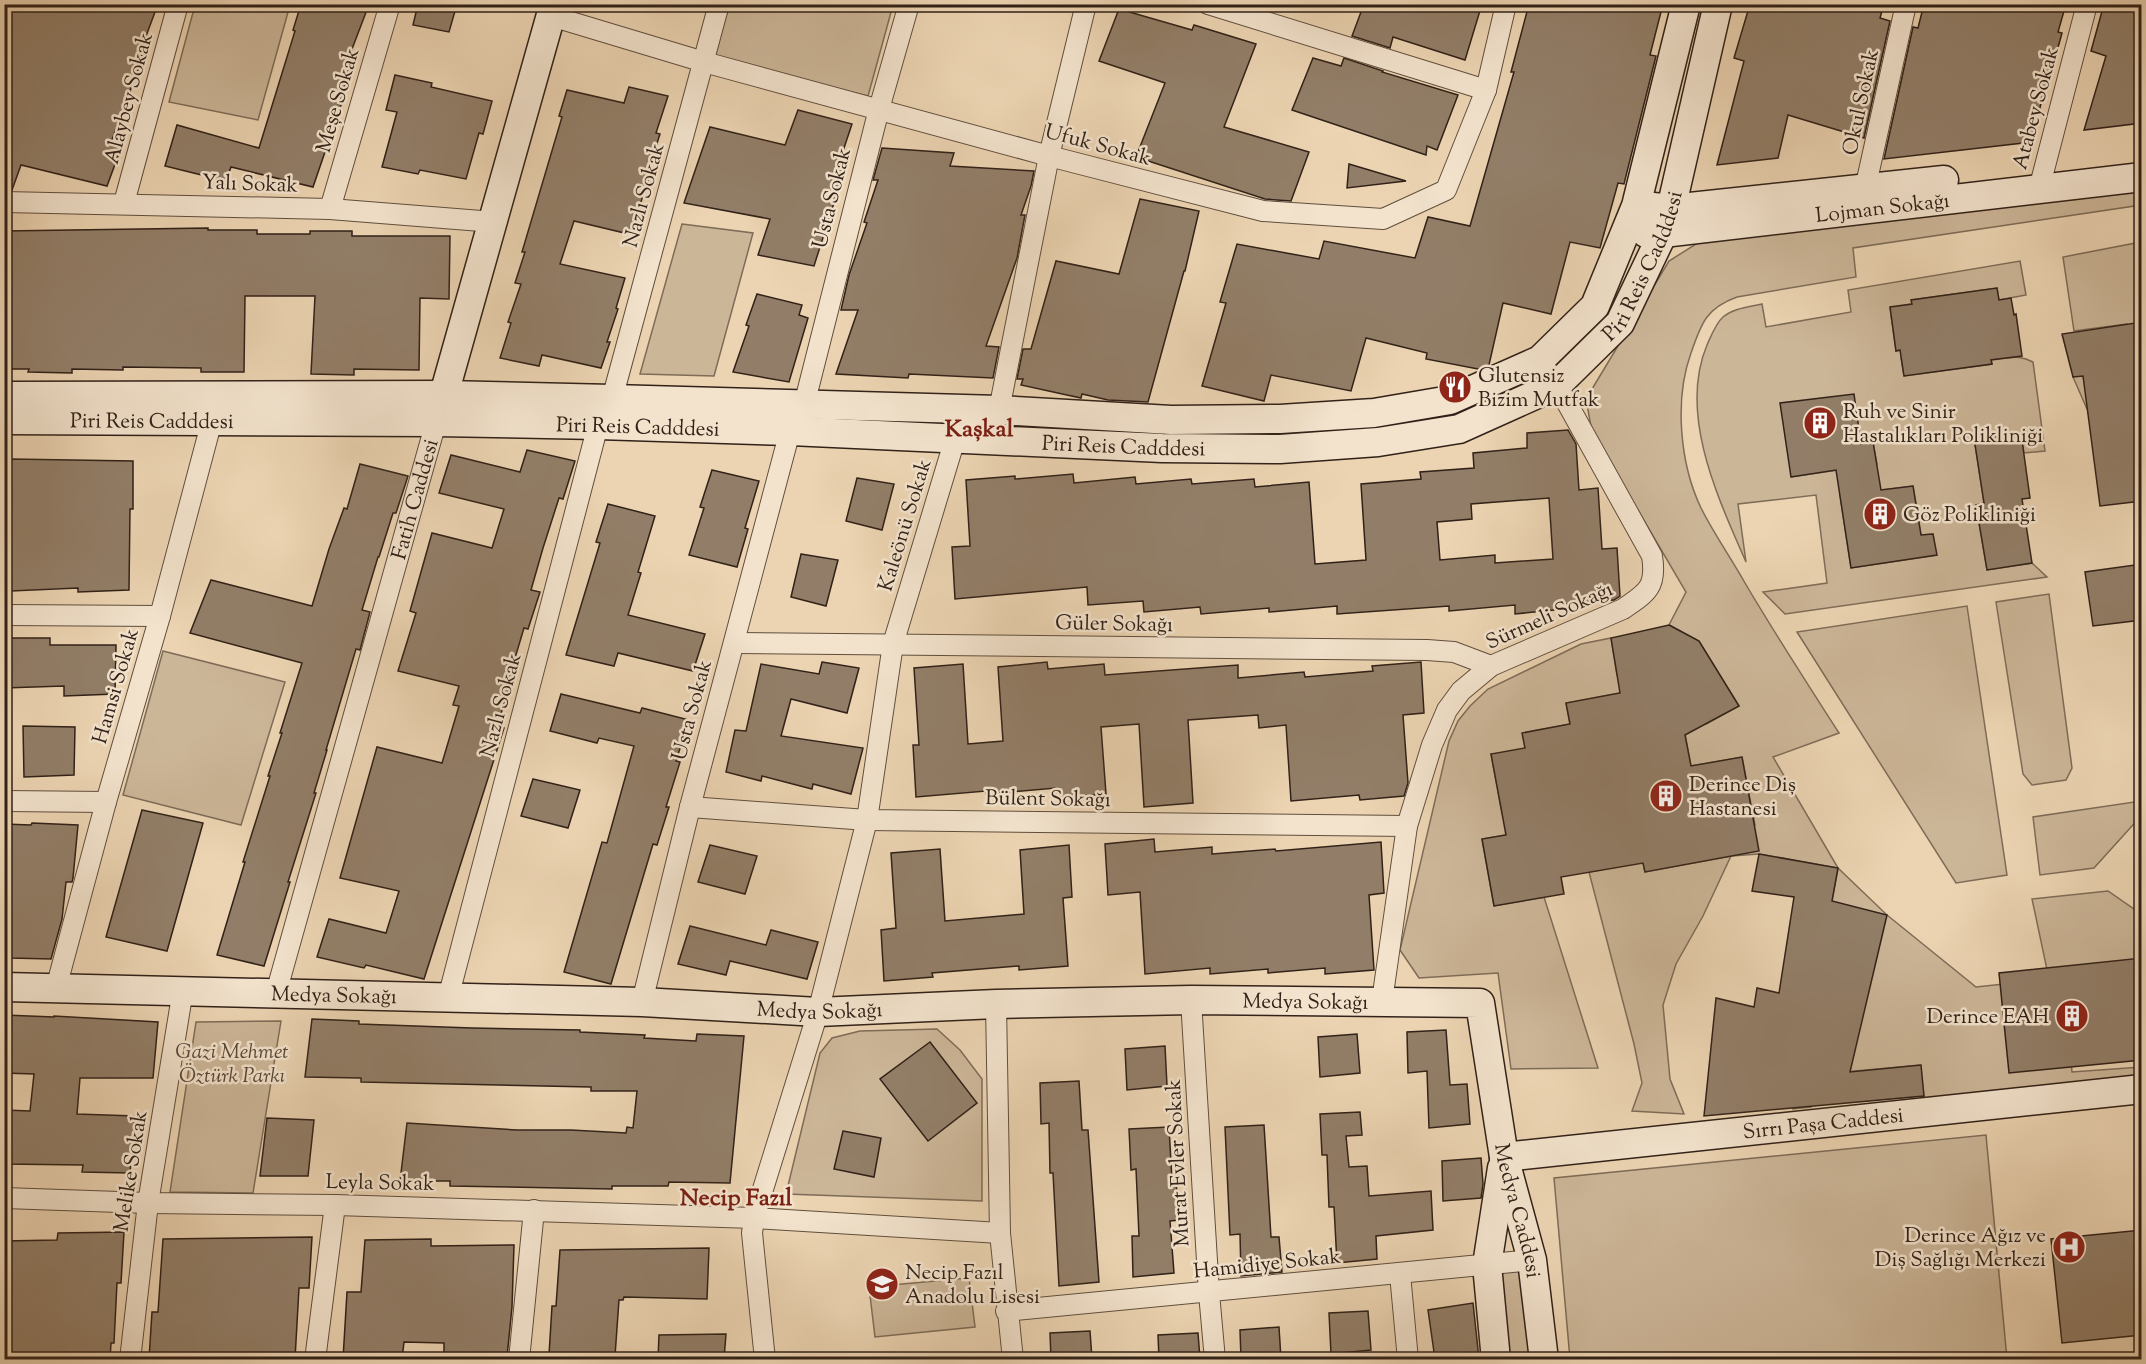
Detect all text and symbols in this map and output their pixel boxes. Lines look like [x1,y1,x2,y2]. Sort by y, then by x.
street label: Alaybey Sokak [98,29,162,168]
street label: Atabey Sokak [2006,43,2068,173]
street label: Meşe Sokak [310,44,368,156]
street label: Okul Sokak [1836,46,1888,158]
street label: Ufuk Sokak [1041,117,1154,175]
street label: Nazlı Sokak [617,139,673,251]
street label: Usta Sokak [806,144,860,252]
street label: Yalı Sokak [201,168,299,202]
street label: Lojman Sokağı [1814,187,1951,232]
street label: Piri Reis Cadddesi [1596,188,1692,350]
place label: Glutensiz Bizim Mutfak [1478,362,1600,416]
restaurant icon: Glutensiz Bizim Mutfak [1437,369,1473,405]
place label: Ruh ve Sinir Hastalıkları Polikliniği [1843,398,2043,452]
building icon: Ruh ve Sinir Hastalıkları Polikliniği [1802,405,1838,441]
street label: Piri Reis Cadddesi [70,407,234,438]
street label: Piri Reis Cadddesi [556,411,720,446]
district label: Kaşkal [945,413,1014,447]
street label: Piri Reis Cadddesi [1041,430,1206,465]
street label: Fatih Caddesi [385,436,448,563]
street label: Kaleönü Sokak [872,455,940,595]
building icon: Göz Polikliniği [1862,496,1898,532]
place label: Göz Polikliniği [1903,501,2036,531]
street label: Sürmeli Sokağı [1481,575,1618,658]
street label: Güler Sokağı [1055,609,1173,641]
street label: Hamsi Sokak [86,625,148,748]
street label: Nazlı Sokak [474,649,530,761]
street label: Usta Sokak [665,656,721,764]
place label: Derince Diş Hastanesi [1689,771,1796,825]
building icon: Derince Diş Hastanesi [1648,778,1684,814]
street label: Bülent Sokağı [985,784,1111,816]
street label: Medya Sokağı [270,980,397,1013]
street label: Medya Sokağı [1242,988,1369,1019]
street label: Medya Sokağı [756,996,883,1029]
building icon: Derince EAH [2054,998,2090,1034]
place label: Derince EAH [1926,1003,2049,1033]
park label: Gazi Mehmet Öztürk Parkı [175,1038,289,1092]
street label: Murat Evler Sokak [1160,1078,1198,1248]
street label: Sırrı Paşa Caddesi [1741,1101,1905,1148]
street label: Melike Sokak [108,1108,156,1234]
street label: Medya Caddesi [1485,1141,1547,1280]
street label: Leyla Sokak [325,1168,435,1200]
district label: Necip Fazıl [680,1182,793,1216]
place label: Derince Ağız ve Diş Sağlığı Merkezi [1875,1222,2046,1276]
hospital icon: Derince Ağız ve Diş Sağlığı Merkezi [2051,1229,2087,1265]
street label: Hamidiye Sokak [1192,1242,1343,1288]
place label: Necip Fazıl Anadolu Lisesi [905,1259,1040,1313]
school or university icon: Necip Fazıl Anadolu Lisesi [864,1266,900,1302]

